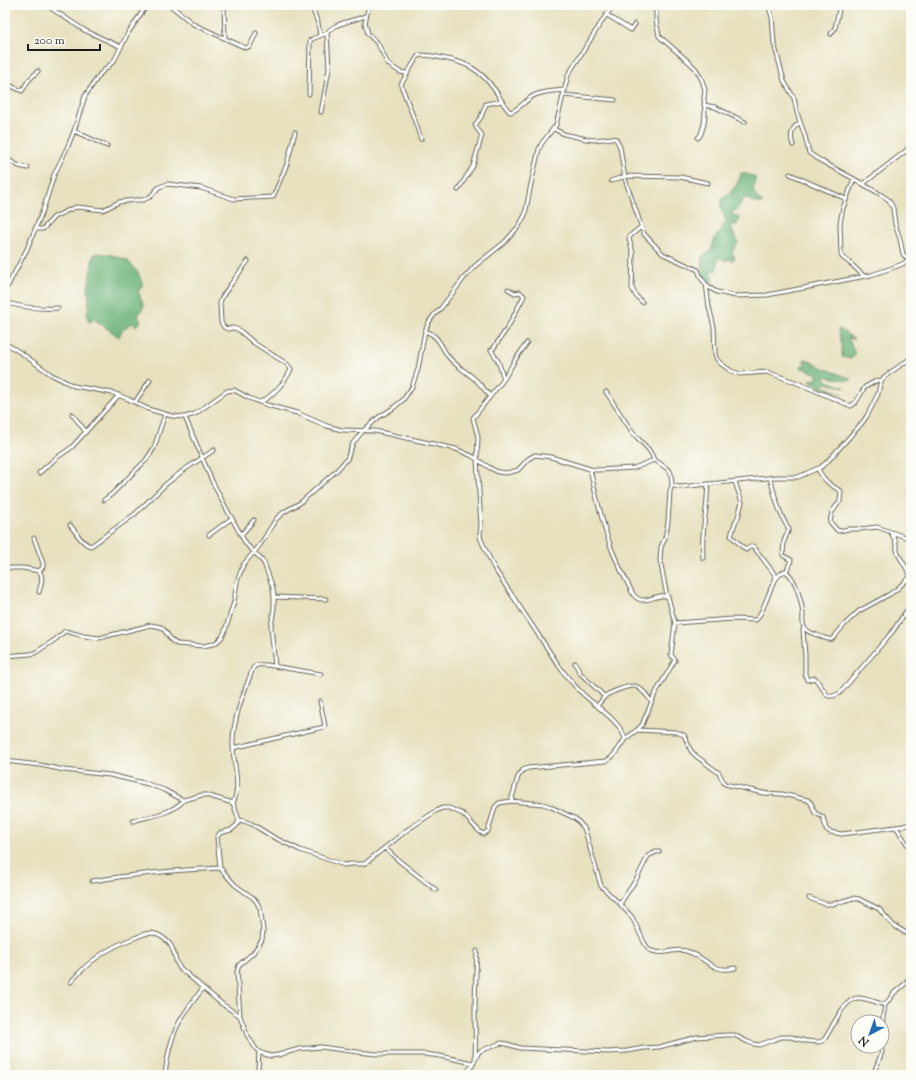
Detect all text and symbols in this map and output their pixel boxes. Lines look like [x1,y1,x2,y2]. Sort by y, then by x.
scale bar [28,26,100,52]
text: 200 m [34,32,65,50]
north arrow [850,1014,890,1054]
text: N [855,1032,873,1050]

